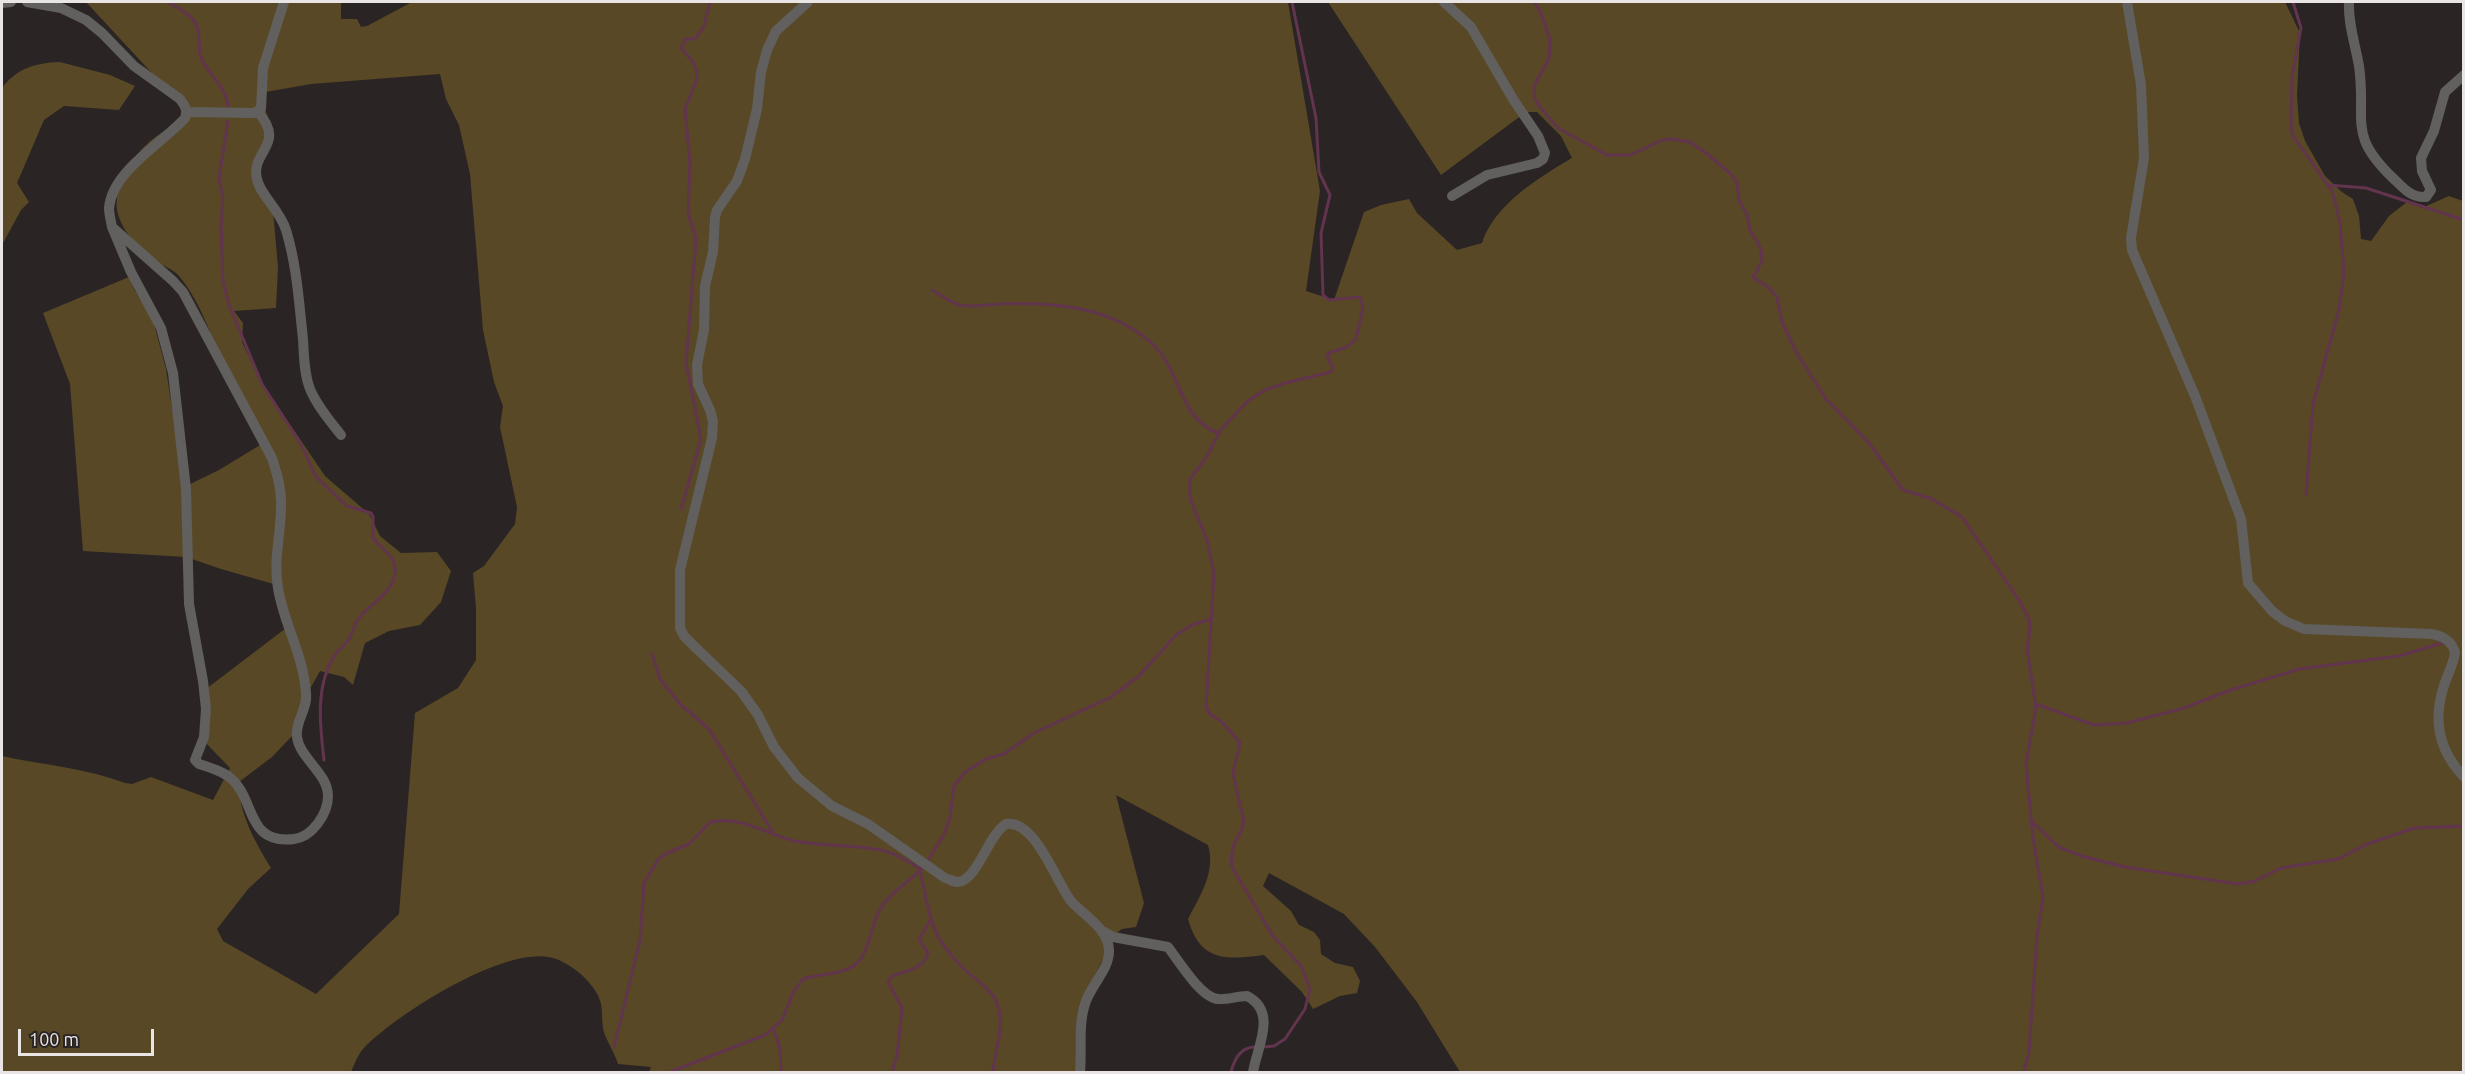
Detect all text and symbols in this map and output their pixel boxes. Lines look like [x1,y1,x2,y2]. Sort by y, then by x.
scale bar [21,1017,158,1055]
text: 100 m [29,1029,79,1049]

